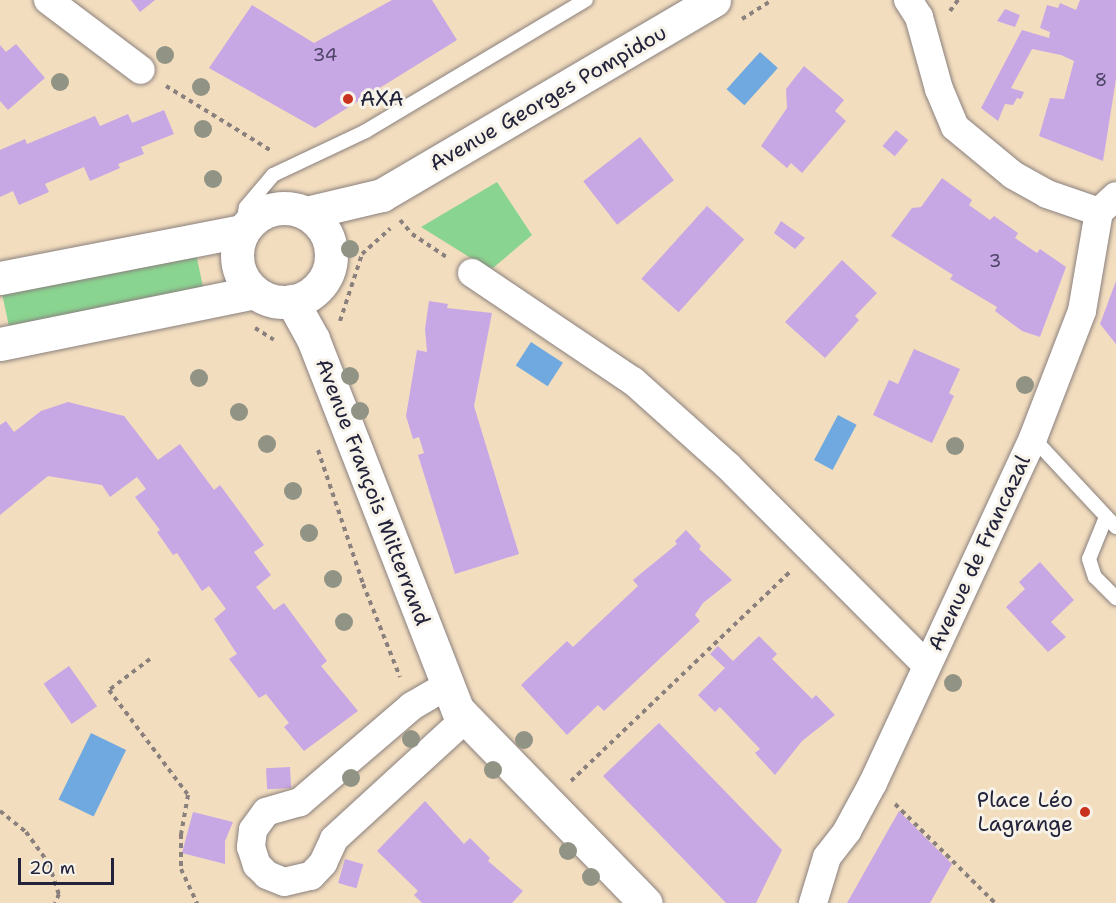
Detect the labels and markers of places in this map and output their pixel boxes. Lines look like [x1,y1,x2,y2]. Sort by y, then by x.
place label: AXA [360,86,404,112]
marker: AXA [341,92,355,106]
place label: Place Léo Lagrange [977,787,1073,837]
marker: Place Léo Lagrange [1078,805,1092,819]

